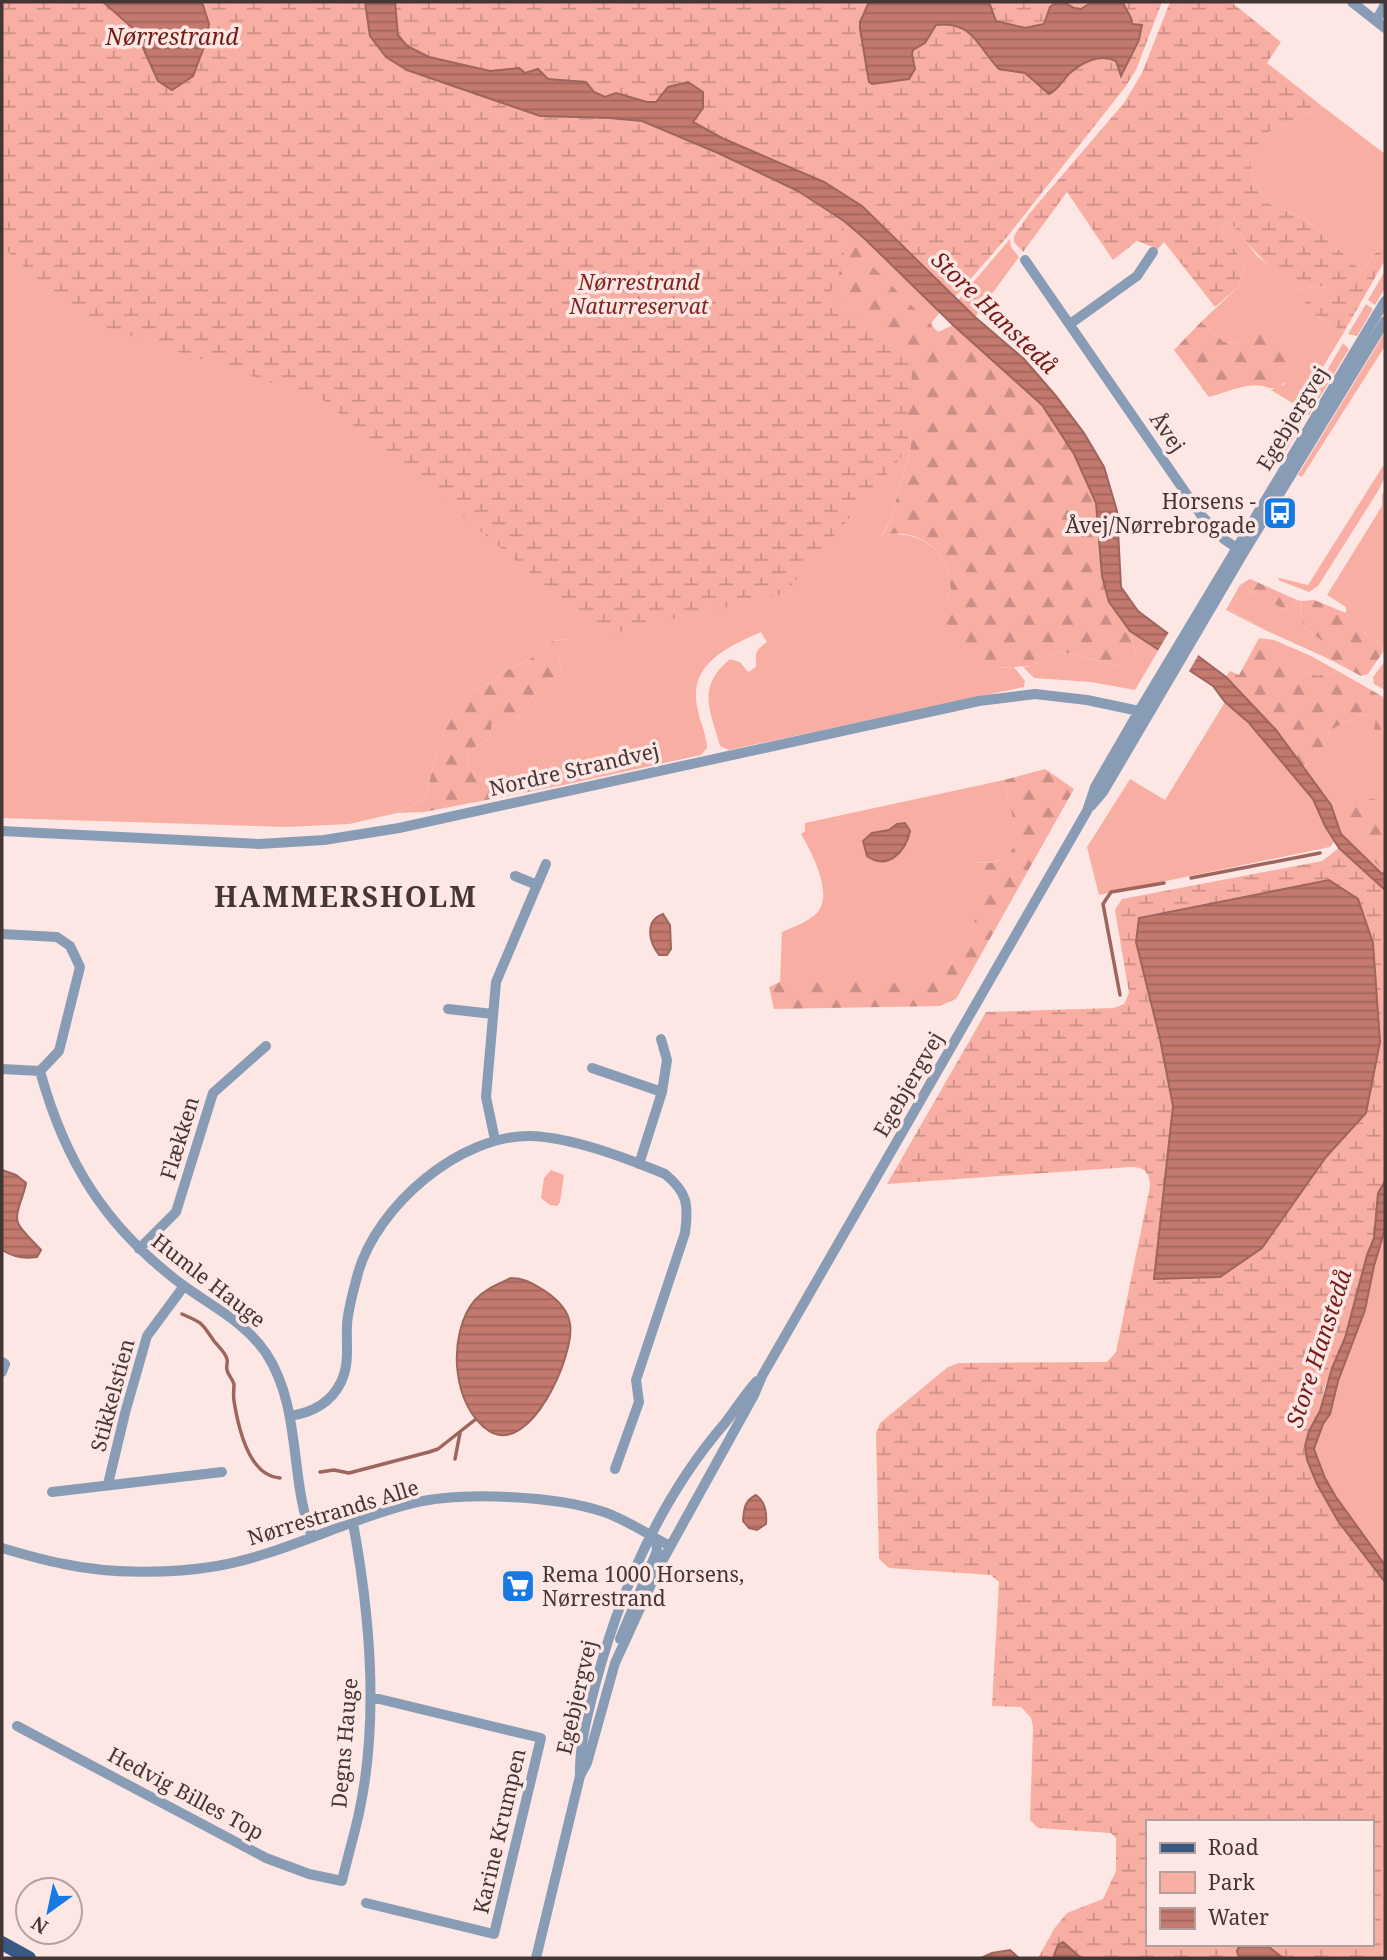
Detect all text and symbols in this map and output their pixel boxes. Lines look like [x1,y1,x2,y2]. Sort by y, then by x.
water label: Nørrestrand [104,20,239,52]
water label: Store Hanstedå [925,243,1066,381]
park label: Nørrestrand Naturreservat [568,268,709,320]
street label: Egebjergvej [1250,361,1334,475]
street label: Åvej [1144,406,1192,458]
place label: Horsens - Åvej/Nørrebrogade [1065,487,1256,539]
bus stop icon: Horsens - Åvej/Nørrebrogade [1261,494,1299,532]
street label: Nordre Strandvej [486,736,662,802]
district label: HAMMERSHOLM [214,877,478,915]
street label: Egebjergvej [867,1026,949,1142]
street label: Flækken [153,1093,205,1183]
street label: Humle Hauge [146,1227,272,1333]
water label: Store Hanstedå [1277,1264,1359,1431]
street label: Stikkelstien [83,1335,141,1455]
street label: Nørrestrands Alle [244,1473,422,1551]
place label: Rema 1000 Horsens, Nørrestrand [542,1560,744,1612]
supermarket icon: Rema 1000 Horsens, Nørrestrand [499,1567,537,1605]
street label: Egebjergvej [549,1637,603,1757]
street label: Degns Hauge [324,1677,364,1809]
street label: Hedvig Billes Top [103,1740,269,1846]
street label: Karine Krumpen [466,1746,532,1916]
legend [1146,1820,1373,1946]
text: Road [1208,1833,1259,1861]
text: Park [1208,1868,1255,1896]
north arrow [14,1876,84,1946]
text: Water [1208,1903,1269,1931]
text: N [26,1910,53,1940]

